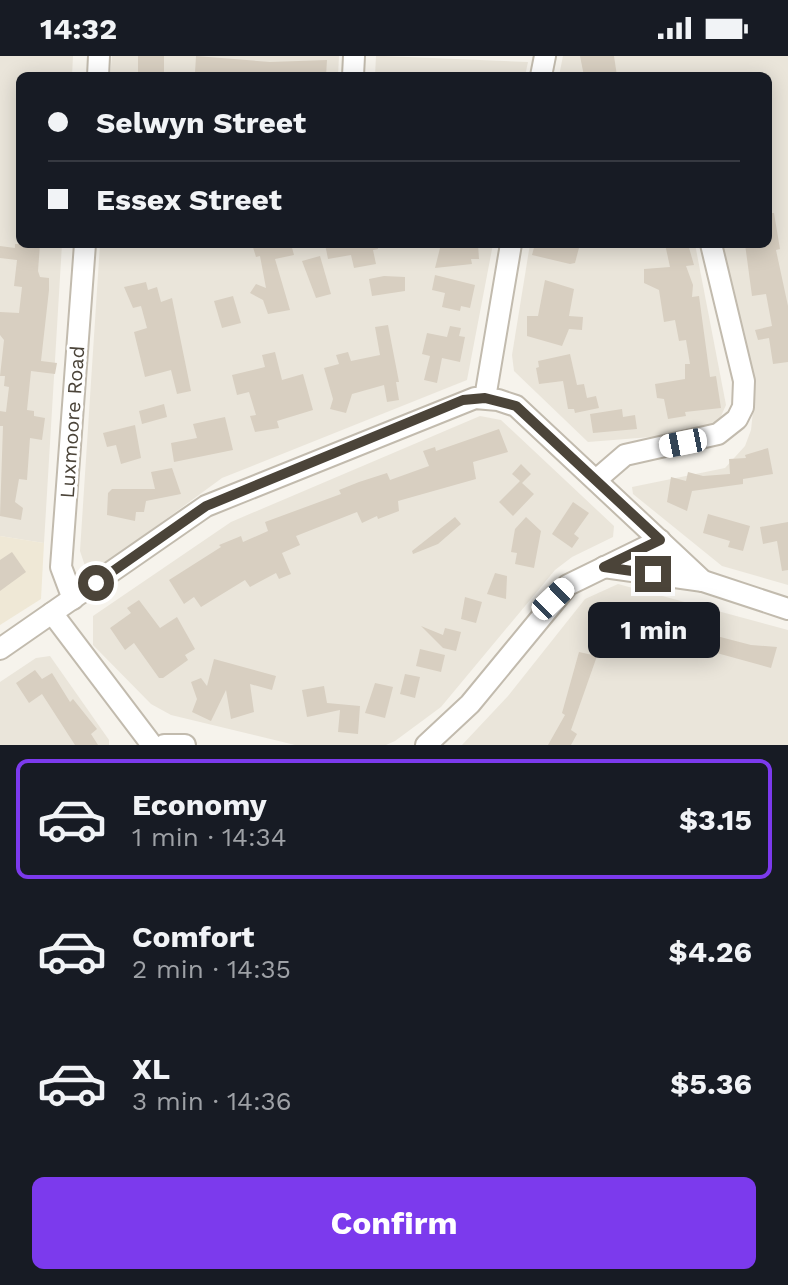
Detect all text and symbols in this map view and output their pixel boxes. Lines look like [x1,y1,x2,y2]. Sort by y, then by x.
text: 14:32 [40,11,117,46]
text: Selwyn Street [96,105,306,140]
text: Essex Street [96,182,282,217]
street label: Luxmoore Road [55,345,89,499]
car [657,427,709,459]
route end [635,556,671,592]
route start [78,565,114,601]
car [527,574,579,624]
callout: 1 min [587,602,719,658]
text: 1 min [621,615,687,645]
icon: car [36,783,108,855]
text: Economy [132,787,267,822]
text: $3.15 [679,802,752,837]
text: 1 min · 14:34 [132,822,287,852]
icon: car [36,915,108,987]
text: Comfort [132,919,254,954]
text: $4.26 [668,934,752,969]
text: 2 min · 14:35 [132,954,291,984]
icon: car [36,1047,108,1119]
text: XL [132,1051,170,1086]
text: $5.36 [670,1066,752,1101]
text: 3 min · 14:36 [132,1086,292,1116]
button: Confirm [32,1177,756,1269]

